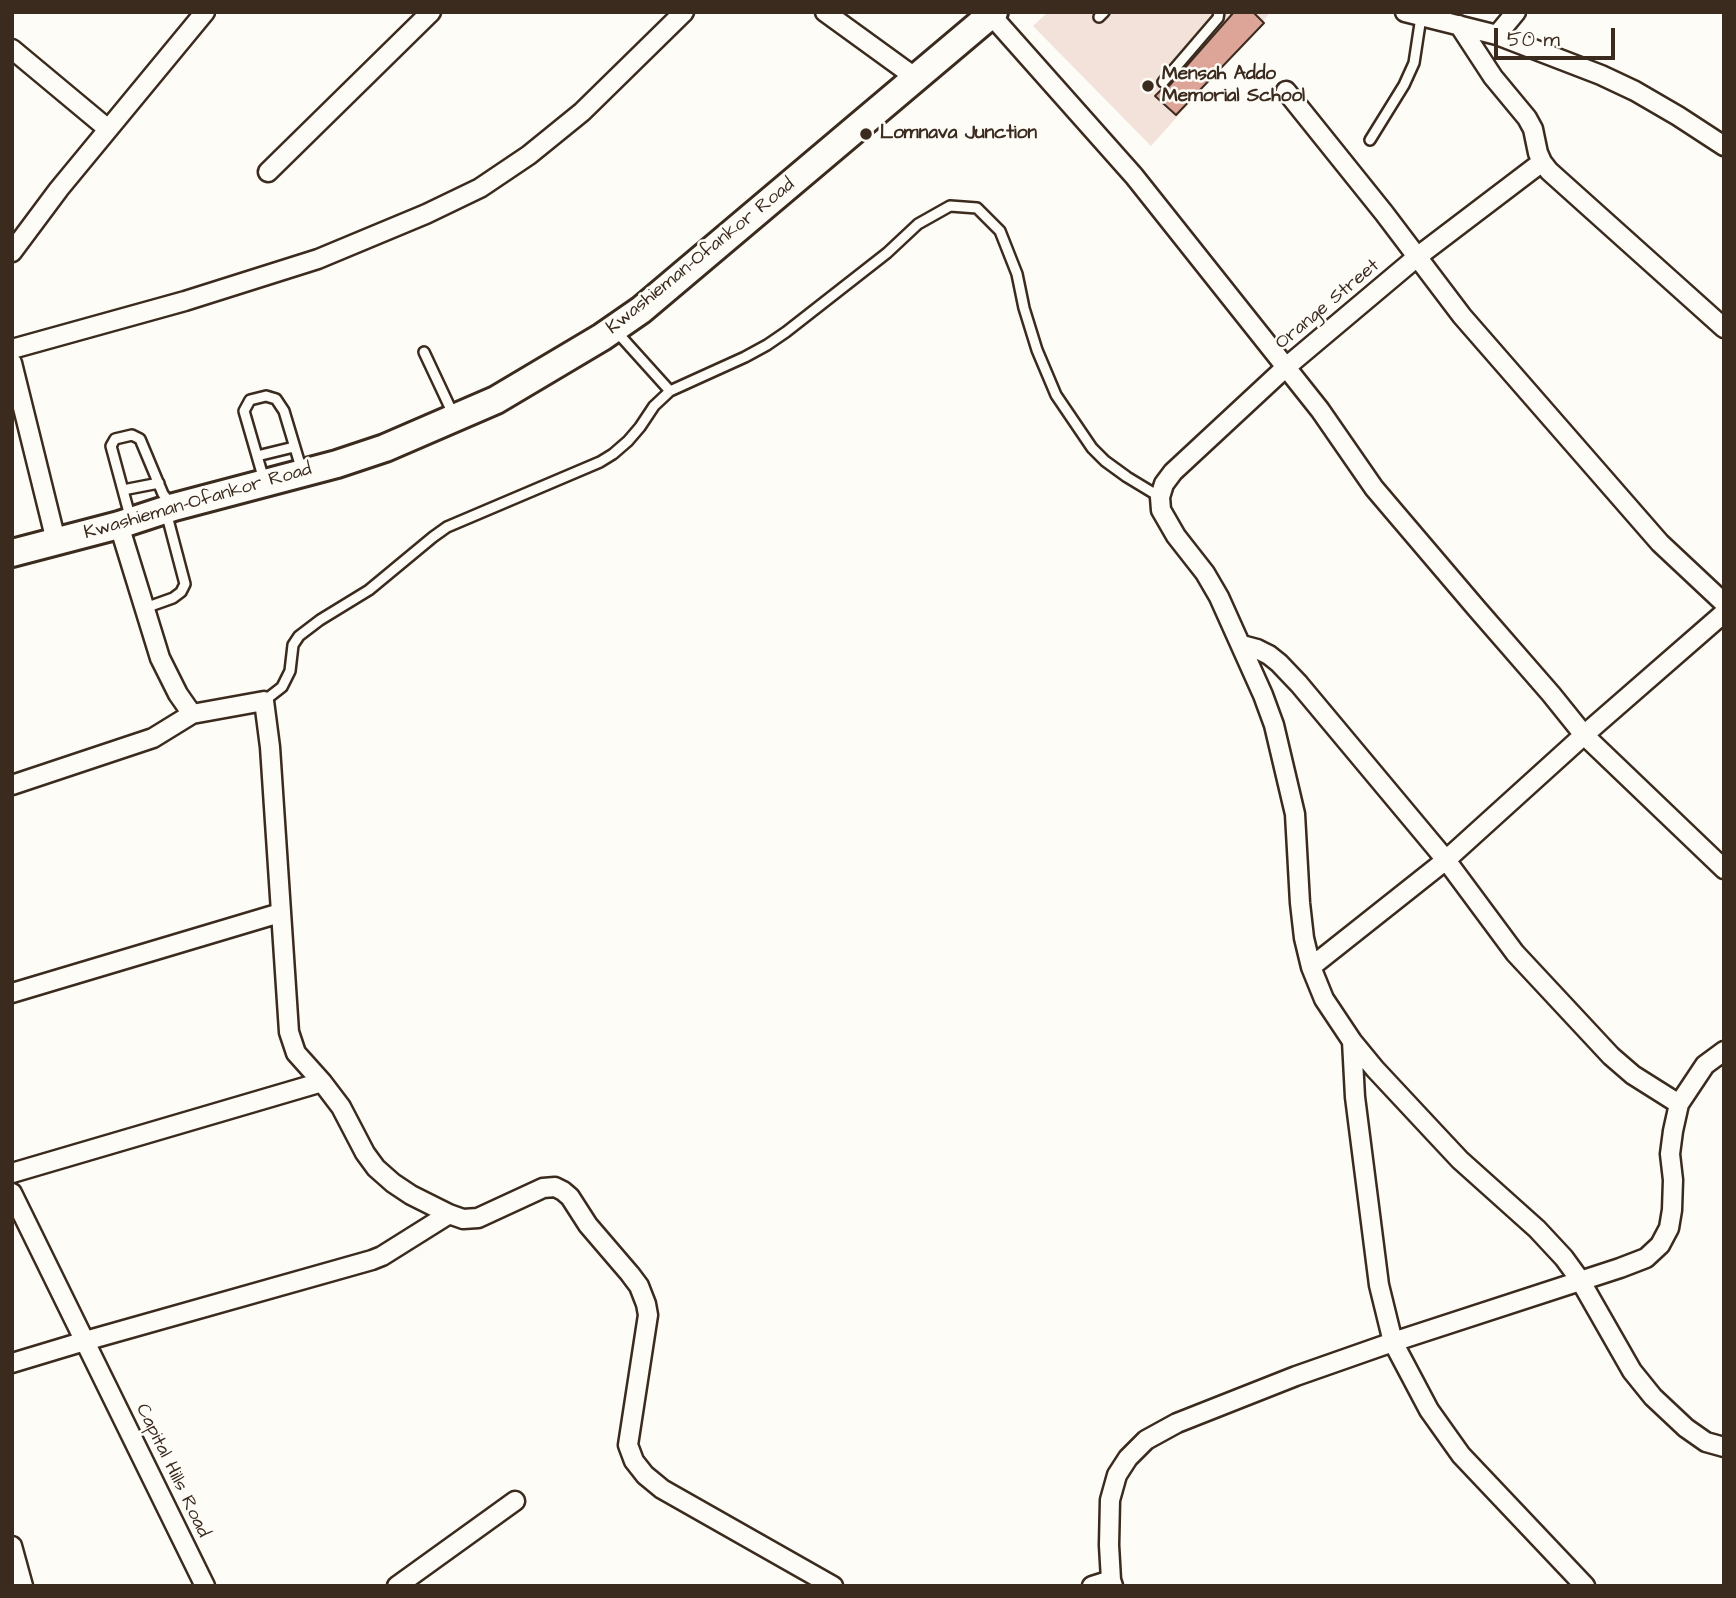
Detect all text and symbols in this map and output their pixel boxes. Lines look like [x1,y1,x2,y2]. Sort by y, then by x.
scale bar [1498,14,1619,58]
text: 50 m [1507,25,1560,54]
place label: Mensah Addo Memorial School [1162,64,1305,108]
marker: Mensah Addo Memorial School [1140,78,1156,94]
place label: Lomnava Junction [880,123,1037,145]
marker: Lomnava Junction [858,126,874,142]
street label: Kwashieman-Ofankor Road [602,174,800,340]
street label: Orange Street [1271,255,1385,355]
street label: Kwashieman-Ofankor Road [82,459,314,545]
street label: Capital Hills Road [130,1401,214,1541]

